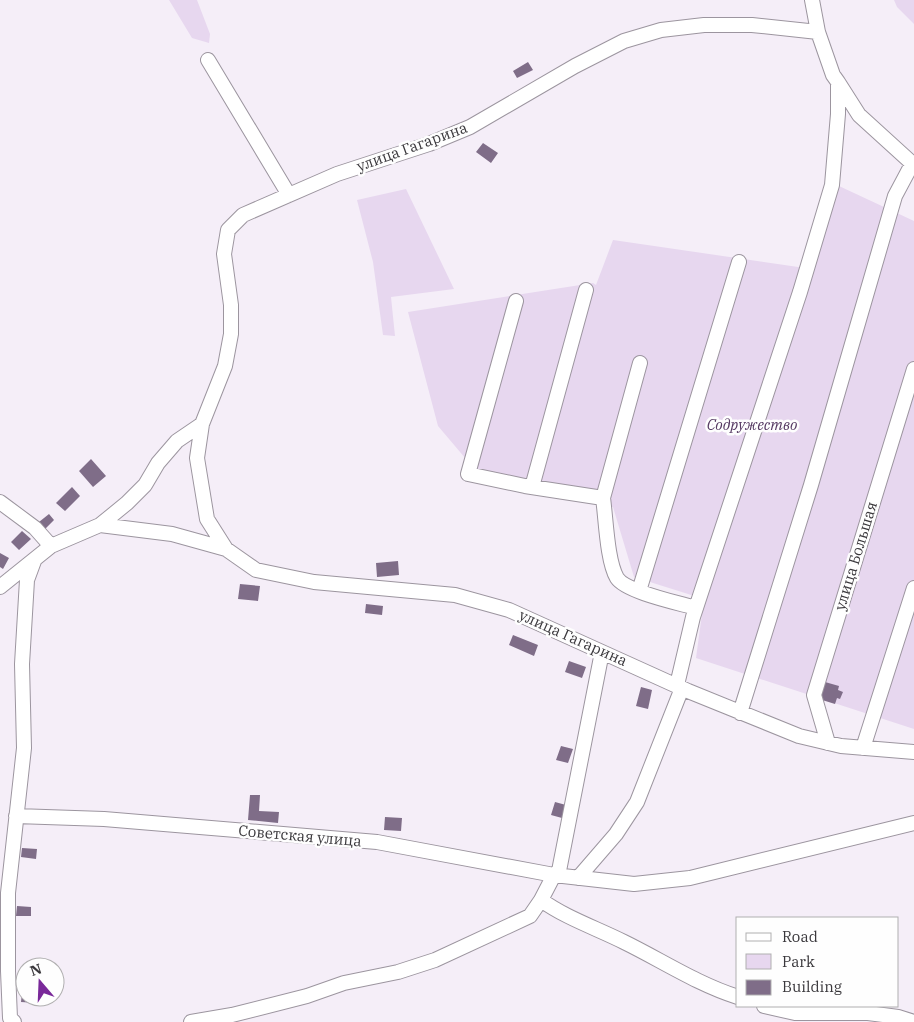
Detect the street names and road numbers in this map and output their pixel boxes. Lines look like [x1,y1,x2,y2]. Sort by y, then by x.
street label: улица Гагарина [354,118,470,175]
street label: улица Большая [830,499,881,613]
street label: улица Гагарина [516,605,630,670]
street label: Советская улица [238,821,362,850]

